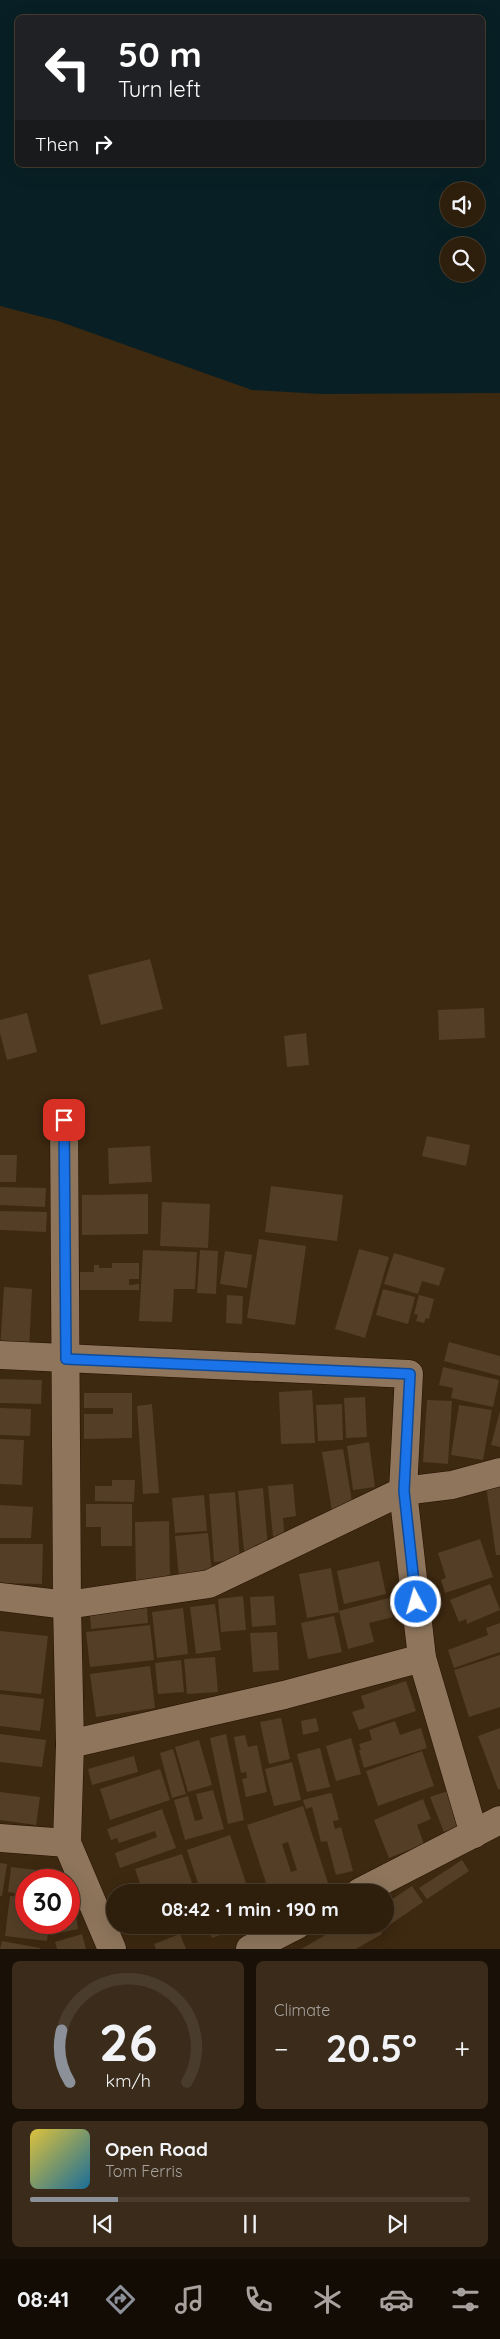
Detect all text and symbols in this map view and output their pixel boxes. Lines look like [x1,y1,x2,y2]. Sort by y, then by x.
text: 50 m [118,32,202,76]
icon: left [35,35,100,100]
text: Turn left [118,75,201,103]
icon: right [89,130,117,158]
text: Then [35,132,79,156]
map controls [440,182,485,282]
button: sound [440,182,485,227]
button: search [440,237,485,282]
pin [43,1099,85,1141]
icon: arrive [50,1106,78,1134]
position arrow [389,1575,441,1627]
speed limit sign: 30 [15,1869,80,1934]
text: 08:42 · 1 min · 190 m [161,1897,339,1921]
text: Climate [274,2000,330,2020]
text: 26 [99,2009,157,2074]
text: 20.5° [326,2024,417,2072]
text: − [274,2031,289,2066]
text: + [454,2031,470,2066]
text: km/h [105,2069,151,2091]
text: Open Road [105,2137,208,2161]
text: Tom Ferris [105,2161,182,2181]
icon: previous [89,2210,117,2238]
icon: pause [236,2210,264,2238]
icon: next [383,2210,411,2238]
icon: directions [103,2282,138,2317]
icon: music [172,2282,207,2317]
icon: phone [241,2282,276,2317]
icon: climate [310,2282,345,2317]
icon: car [379,2282,414,2317]
icon: filters [448,2282,483,2317]
text: 08:41 [17,2285,69,2313]

